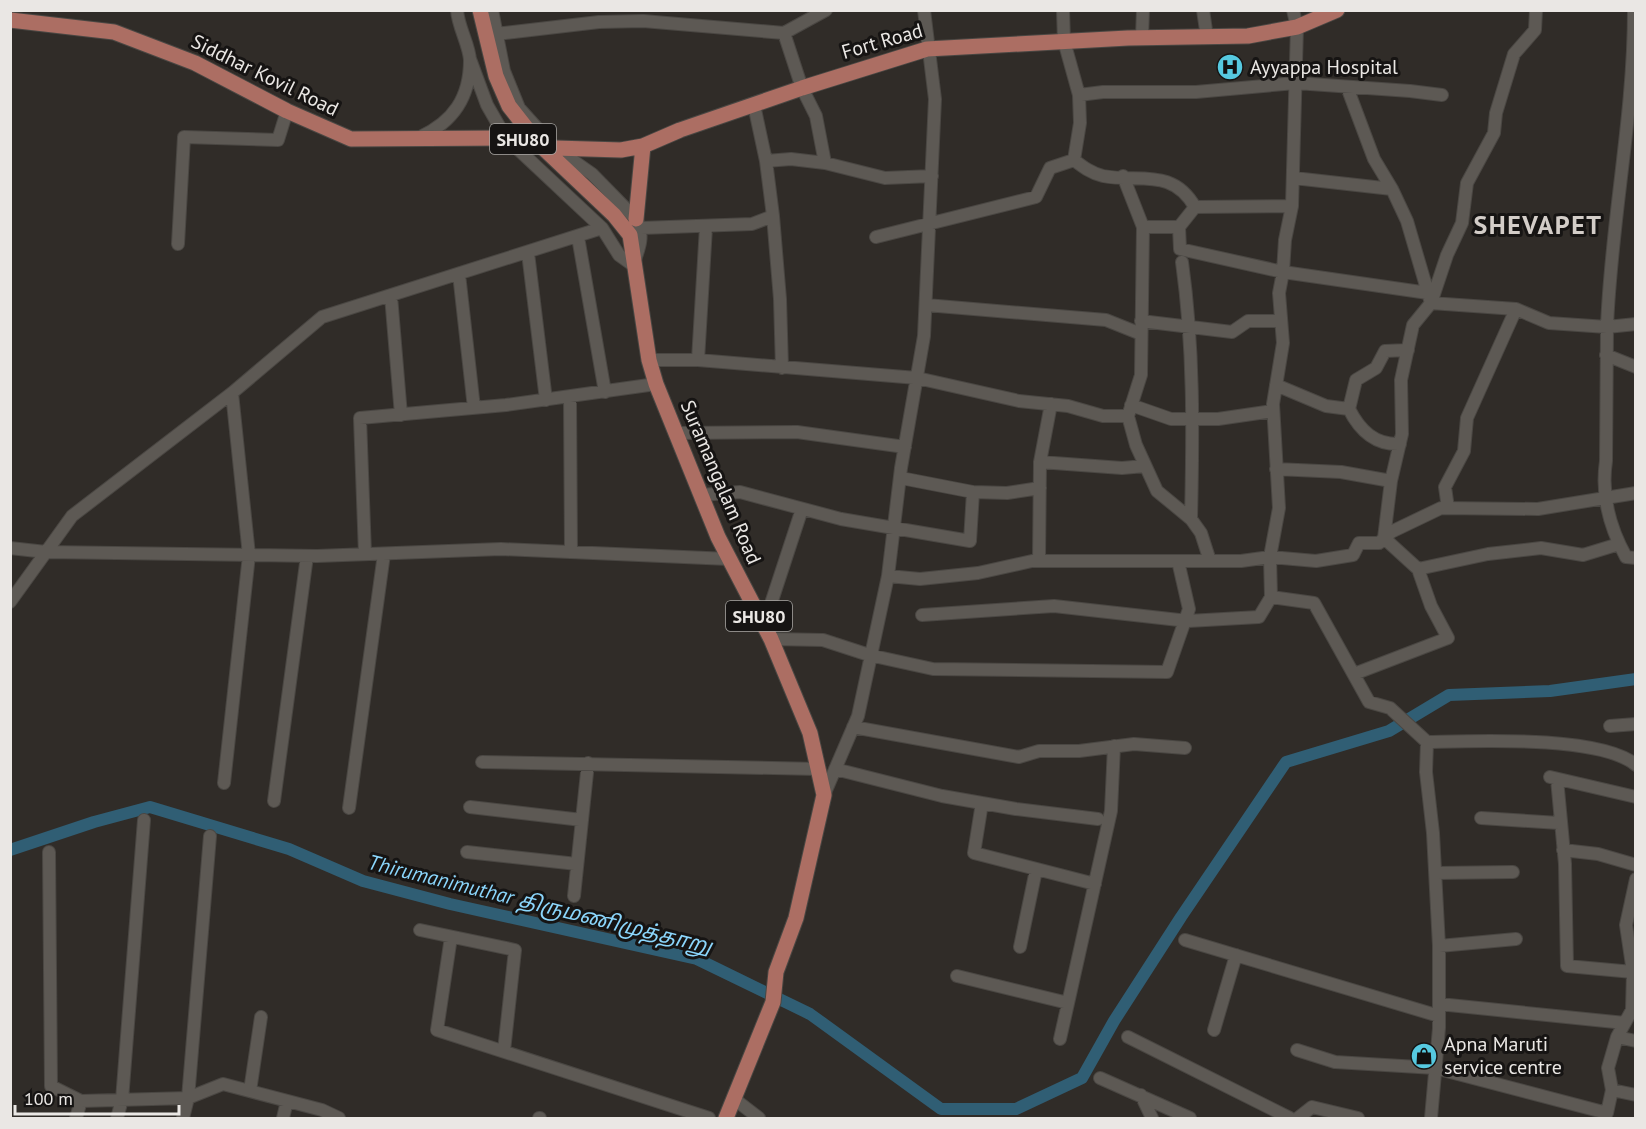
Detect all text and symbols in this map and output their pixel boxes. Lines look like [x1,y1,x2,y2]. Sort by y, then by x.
street label: Fort Road [839,17,925,65]
street label: Siddhar Kovil Road [187,28,343,122]
hospital icon: Ayyappa Hospital [1215,52,1245,82]
place label: Ayyappa Hospital [1250,54,1398,80]
road number: SHU80 [490,124,556,154]
district label: SHEVAPET [1473,208,1603,241]
street label: Suramangalam Road [675,396,767,568]
road number: SHU80 [726,601,792,631]
water label: Thirumanimuthar திருமணிமுத்தாறு [365,848,716,961]
place label: Apna Maruti service centre [1444,1031,1562,1080]
shop icon: Apna Maruti service centre [1409,1041,1439,1071]
scale bar [15,1078,178,1116]
text: 100 m [24,1087,73,1110]

